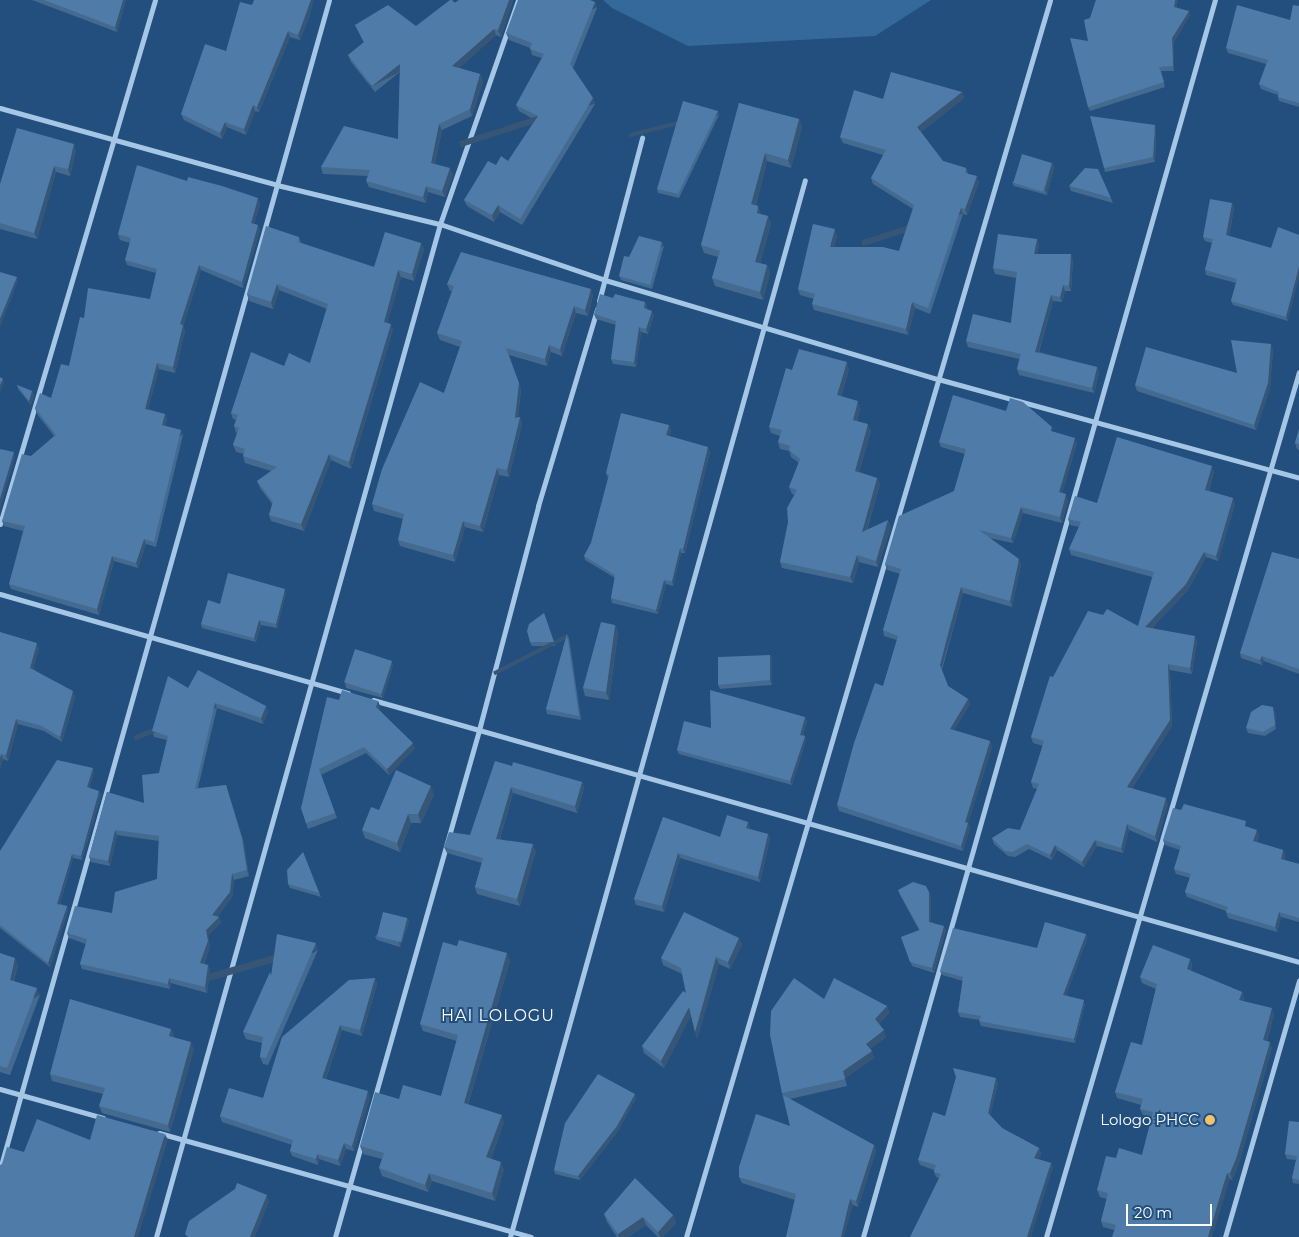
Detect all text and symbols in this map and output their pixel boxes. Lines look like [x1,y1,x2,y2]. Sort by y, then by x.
district label: HAI LOLOGU [440,1006,556,1026]
place label: Lologo PHCC [1100,1111,1199,1129]
marker: Lologo PHCC [1203,1113,1217,1127]
scale bar [1129,1194,1215,1226]
text: 20 m [1134,1203,1172,1222]

